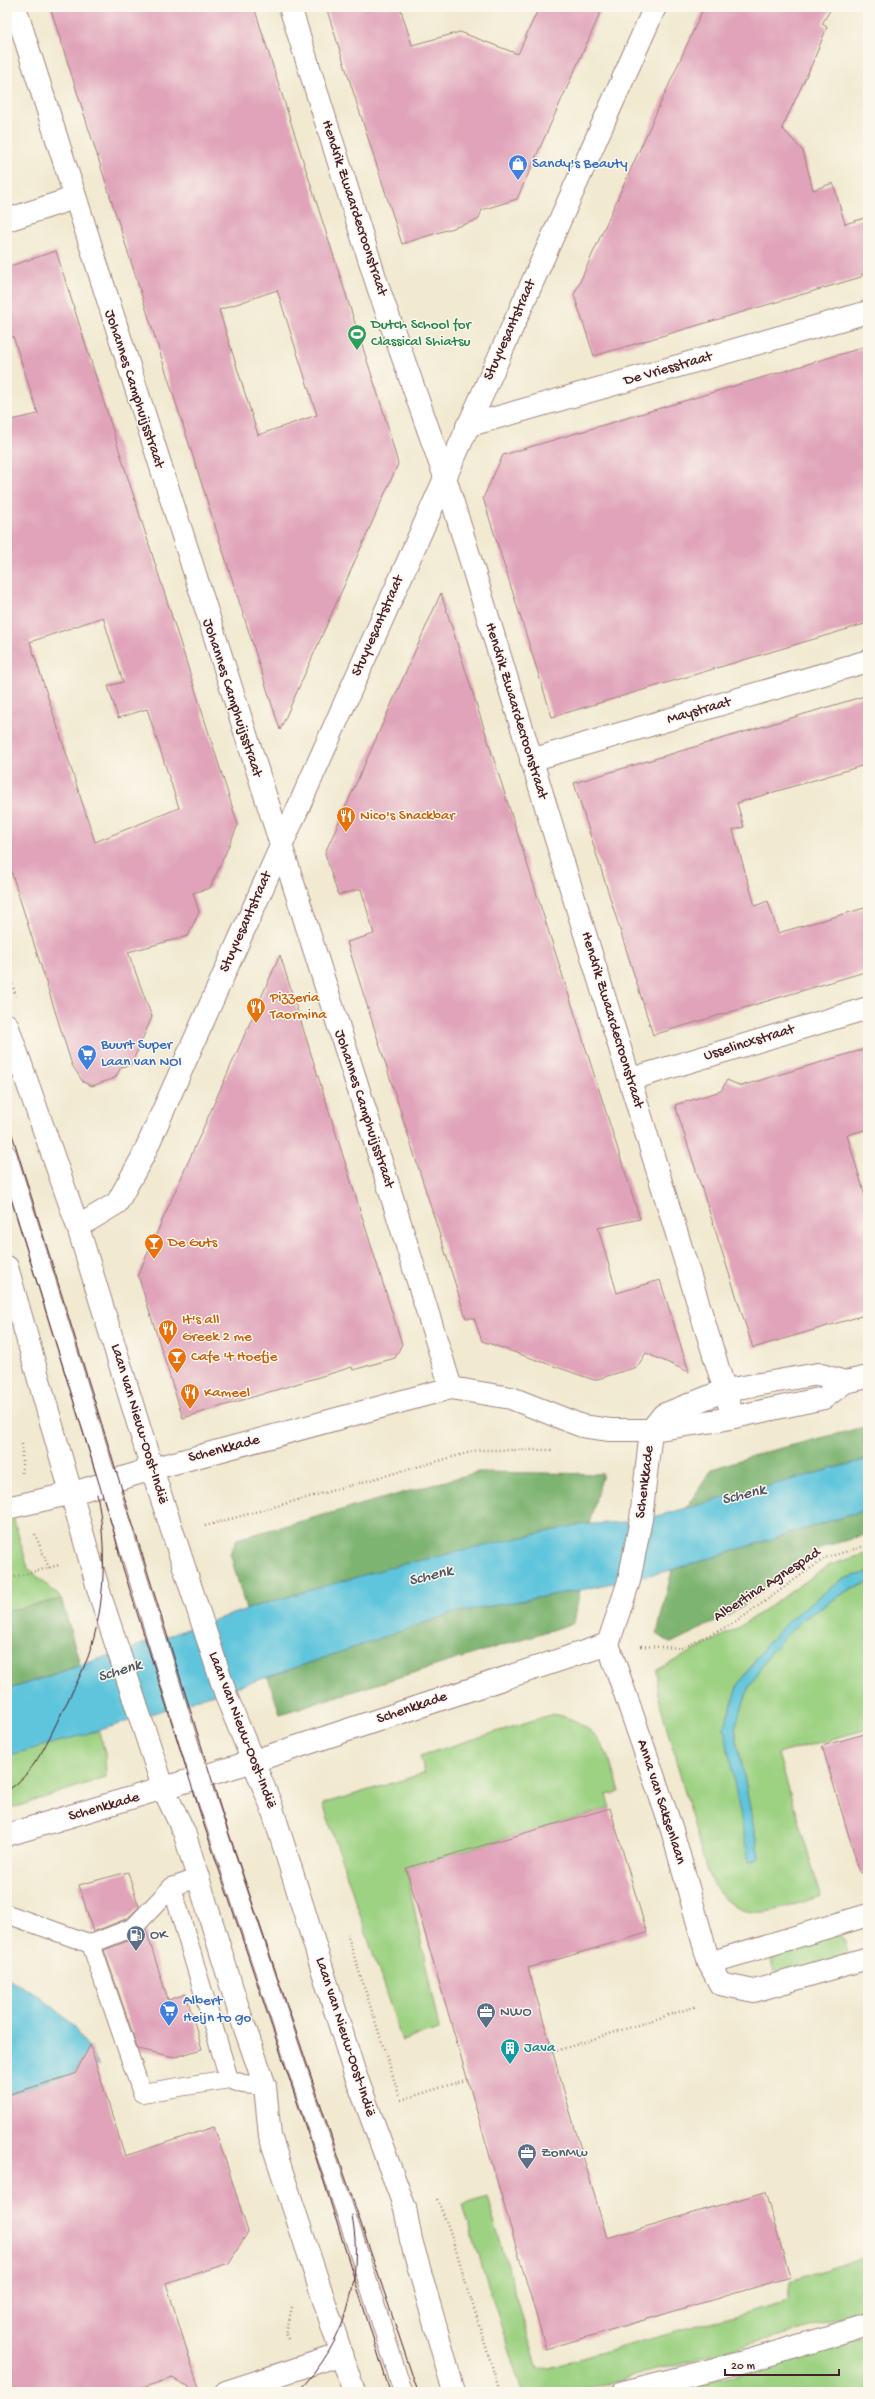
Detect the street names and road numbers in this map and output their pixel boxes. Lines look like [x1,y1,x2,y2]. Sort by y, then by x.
street label: Hendrik Zwaardecroonstraat [317,118,392,300]
street label: Stuyvesantstraat [480,275,541,383]
street label: Johannes Camphuijsstraat [100,307,169,472]
street label: De Vriesstraat [621,347,716,390]
street label: Stuyvesantstraat [348,571,409,679]
street label: Johannes Camphuijsstraat [198,616,267,781]
street label: Hendrik Zwaardecroonstraat [481,621,552,803]
street label: Maystraat [665,693,735,729]
street label: Stuyvesantstraat [216,867,277,975]
street label: Hendrik Zwaardecroonstraat [577,930,648,1112]
street label: Usselincxstraat [701,1020,798,1065]
street label: Johannes Camphuijsstraat [330,1027,399,1192]
street label: Laan van Nieuw-Oost-Indië [106,1342,172,1506]
street label: Schenkkade [186,1431,262,1467]
street label: Schenkkade [632,1444,658,1519]
street label: Albertina Agnespad [710,1543,825,1626]
street label: Laan van Nieuw-Oost-Indië [204,1649,280,1811]
street label: Schenkkade [374,1687,450,1728]
street label: Anna van Saksenlaan [632,1737,690,1867]
street label: Schenkkade [66,1788,142,1826]
street label: Laan van Nieuw-Oost-Indië [311,1955,379,2119]

